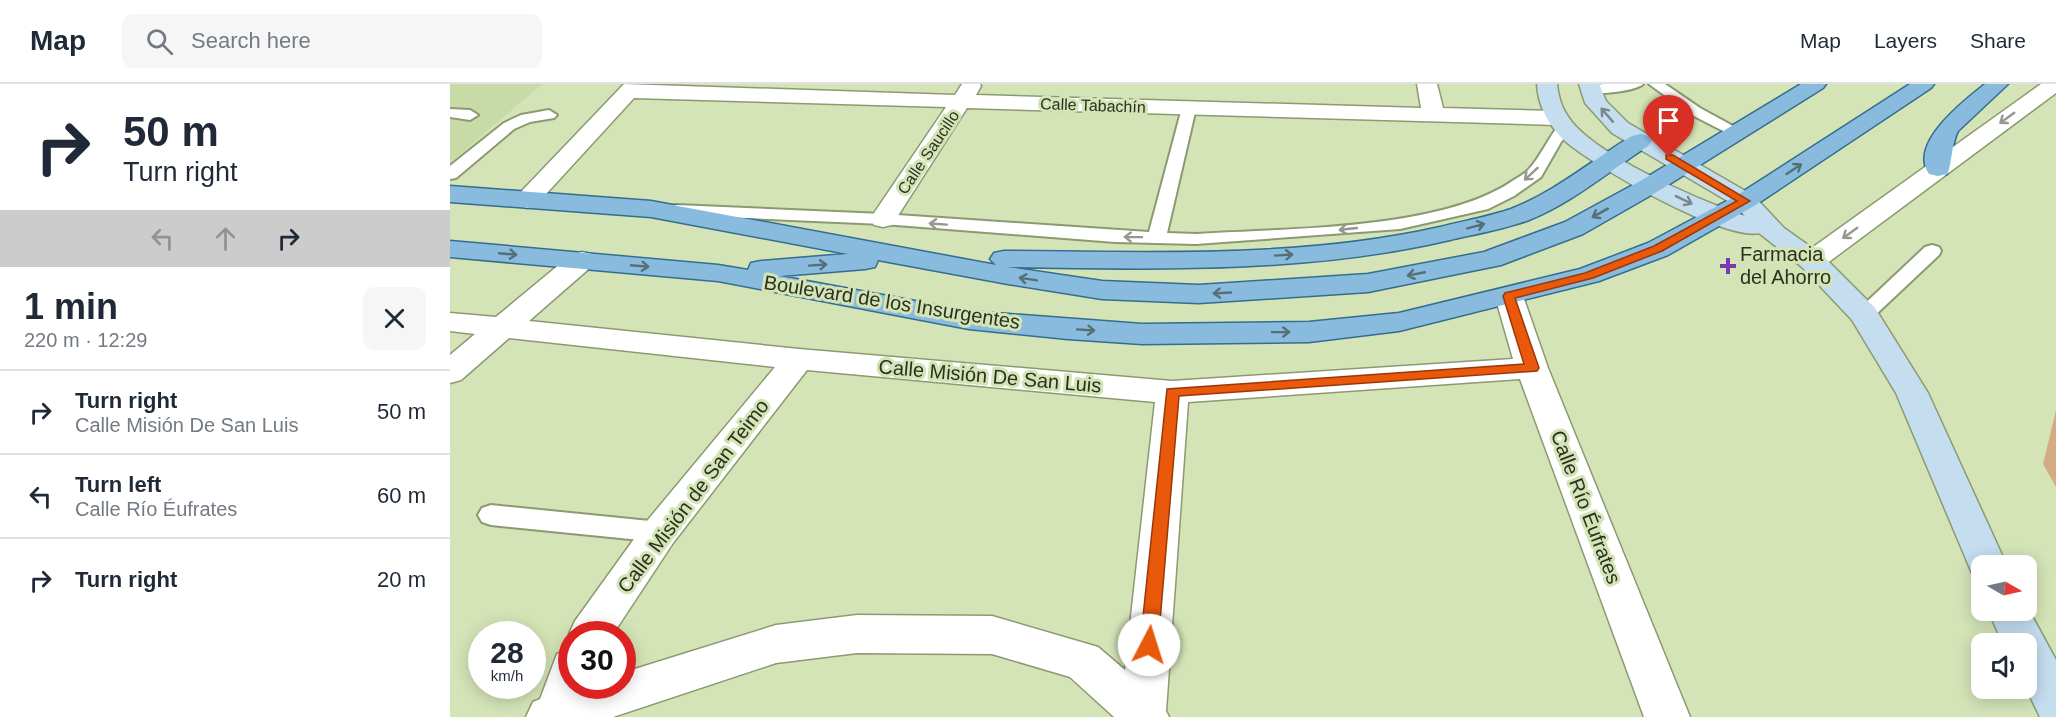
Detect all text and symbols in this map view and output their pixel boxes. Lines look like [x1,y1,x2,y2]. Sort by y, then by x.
search box [122,14,542,68]
text: Map [30,25,86,56]
icon: search [143,25,176,58]
text: Search here [191,28,311,53]
text: Map [1800,29,1841,52]
text: Layers [1874,29,1937,52]
text: Share [1970,29,2026,52]
street label: Calle Tabachín [1040,95,1146,116]
pin [1643,95,1694,157]
icon: arrive [1652,104,1685,137]
street label: Calle Saucillo [894,107,963,197]
icon: right [24,108,102,186]
text: 50 m [123,108,219,155]
one-way arrow [1600,108,1614,123]
one-way arrow [2000,112,2016,124]
text: Turn right [123,157,238,187]
one-way arrow [1785,163,1802,175]
one-way arrow [1524,167,1539,181]
one-way arrow [1675,195,1693,207]
one-way arrow [1592,208,1609,220]
one-way arrow [929,218,949,229]
one-way arrow [1466,219,1485,231]
icon: left [146,222,179,255]
icon: ahead [209,222,242,255]
icon: right [272,222,305,255]
one-way arrow [1339,224,1359,235]
one-way arrow [1842,227,1858,239]
one-way arrow [1123,231,1143,243]
place label: Farmacia del Ahorro [1740,243,1831,288]
one-way arrow [498,249,518,260]
one-way arrow [1273,249,1293,260]
one-way arrow [807,259,827,270]
marker: Farmacia del Ahorro [1721,259,1735,273]
one-way arrow [630,261,650,272]
one-way arrow [1407,269,1426,280]
street label: Boulevard de los Insurgentes [762,271,1022,333]
one-way arrow [1019,273,1039,284]
text: 1 min [24,286,118,327]
button: close [363,287,426,350]
one-way arrow [1213,287,1233,298]
one-way arrow [1076,325,1096,336]
one-way arrow [1271,326,1291,338]
text: 220 m · 12:29 [24,329,147,351]
street label: Calle Misión De San Luis [878,355,1102,397]
text: Turn right [75,388,177,413]
street label: Calle Misión de San Teimo [613,395,773,597]
icon: right [24,396,57,429]
text: 50 m [377,399,426,424]
text: Calle Misión De San Luis [75,414,298,436]
street label: Calle Río Éufrates [1547,427,1625,587]
text: Turn left [75,472,161,497]
icon: left [24,480,57,513]
text: 60 m [377,483,426,508]
text: Calle Río Éufrates [75,498,237,520]
north arrow [1971,555,2037,621]
map controls [1971,555,2037,699]
icon: right [24,564,57,597]
text: Turn right [75,567,177,592]
text: 20 m [377,567,426,592]
position arrow [1117,613,1181,677]
speed limit sign: 30 [558,621,636,699]
button: sound [1971,633,2037,699]
text: 28 [490,636,524,669]
text: km/h [491,667,523,684]

